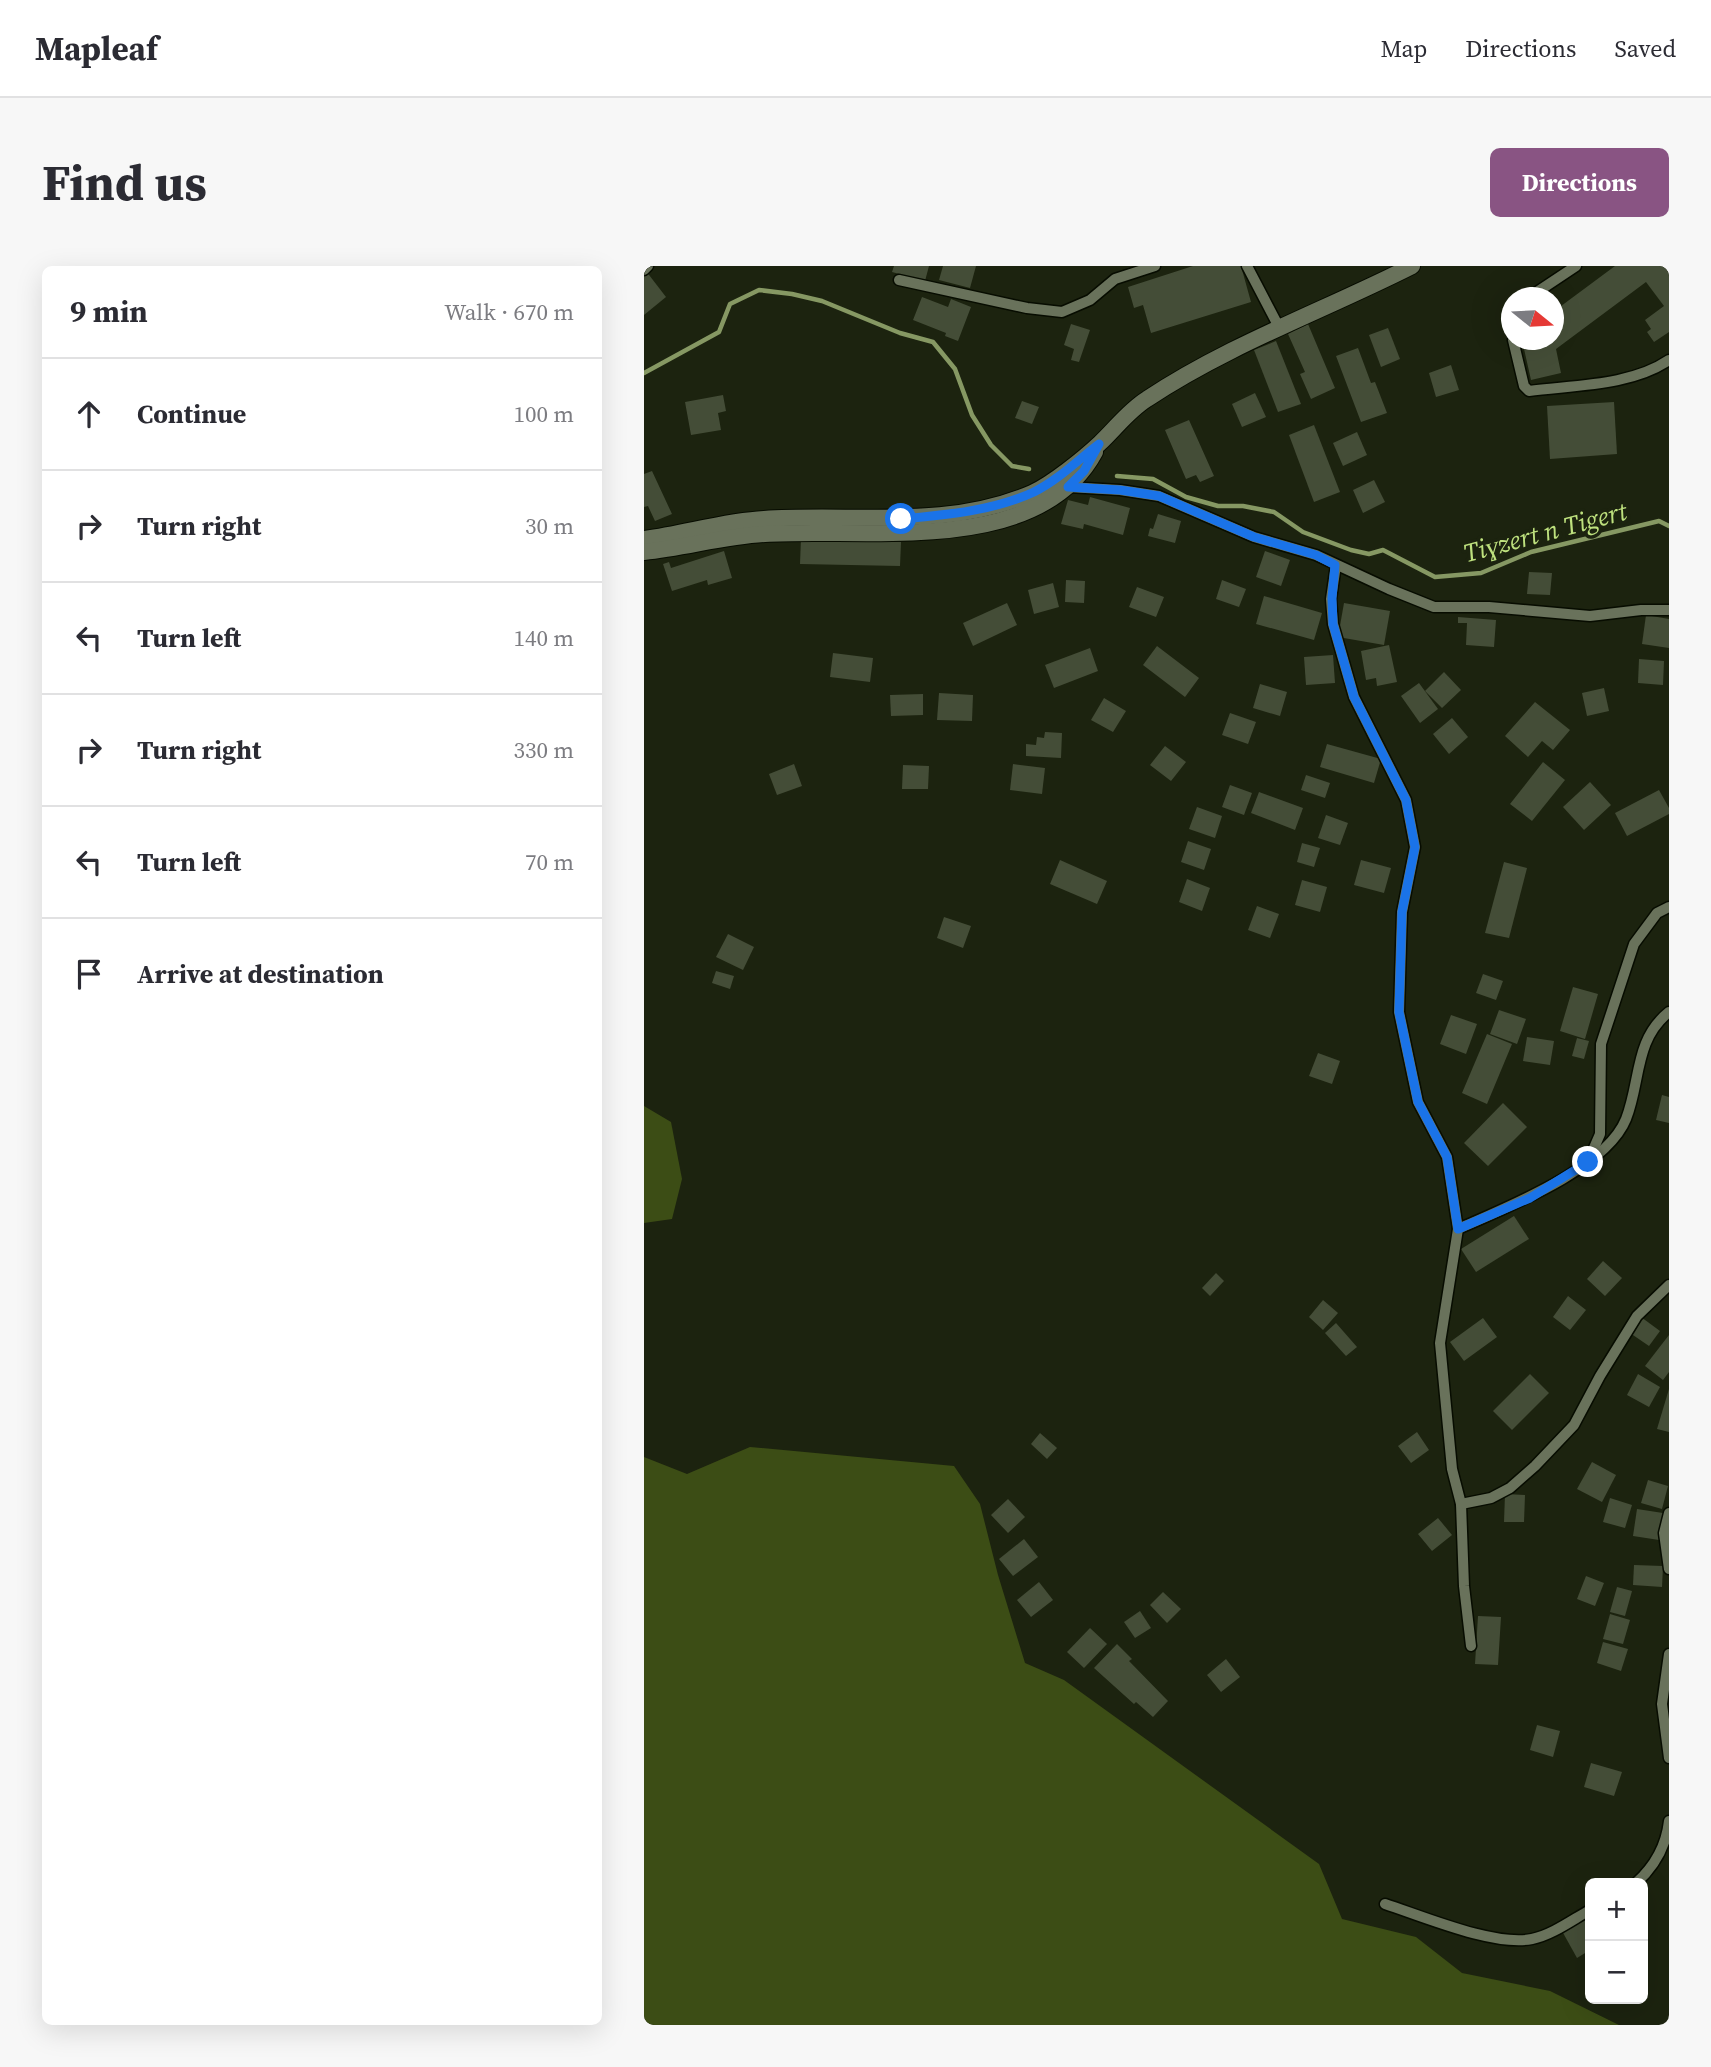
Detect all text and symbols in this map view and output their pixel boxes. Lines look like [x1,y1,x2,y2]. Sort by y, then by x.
text: Mapleaf [35,26,158,71]
text: Map [1380,32,1427,65]
text: Directions [1465,32,1576,65]
text: Saved [1614,32,1676,65]
button: Directions [1490,148,1669,217]
text: Find us [42,149,207,216]
north arrow [1501,287,1564,350]
text: 9 min [70,291,148,332]
text: Walk · 670 m [444,296,574,328]
icon: ahead [70,395,108,433]
text: Continue [137,396,246,432]
text: 100 m [513,398,574,430]
water label: Tiɣzert n Tigert [1459,493,1632,571]
route start [885,503,916,534]
icon: right [70,507,108,545]
text: Turn right [137,508,261,544]
text: 30 m [525,510,574,542]
icon: left [70,619,108,657]
text: Turn left [137,620,241,656]
text: 140 m [513,622,574,654]
icon: right [70,731,108,769]
text: Turn right [137,732,261,768]
text: 330 m [513,734,574,766]
icon: left [70,843,108,881]
text: Turn left [137,844,241,880]
text: 70 m [525,846,574,878]
icon: arrive [70,955,108,993]
text: Arrive at destination [137,956,384,992]
route end [1572,1146,1603,1177]
map controls [1585,1878,1648,2004]
button: + [1585,1878,1648,1941]
button: − [1585,1941,1648,2004]

